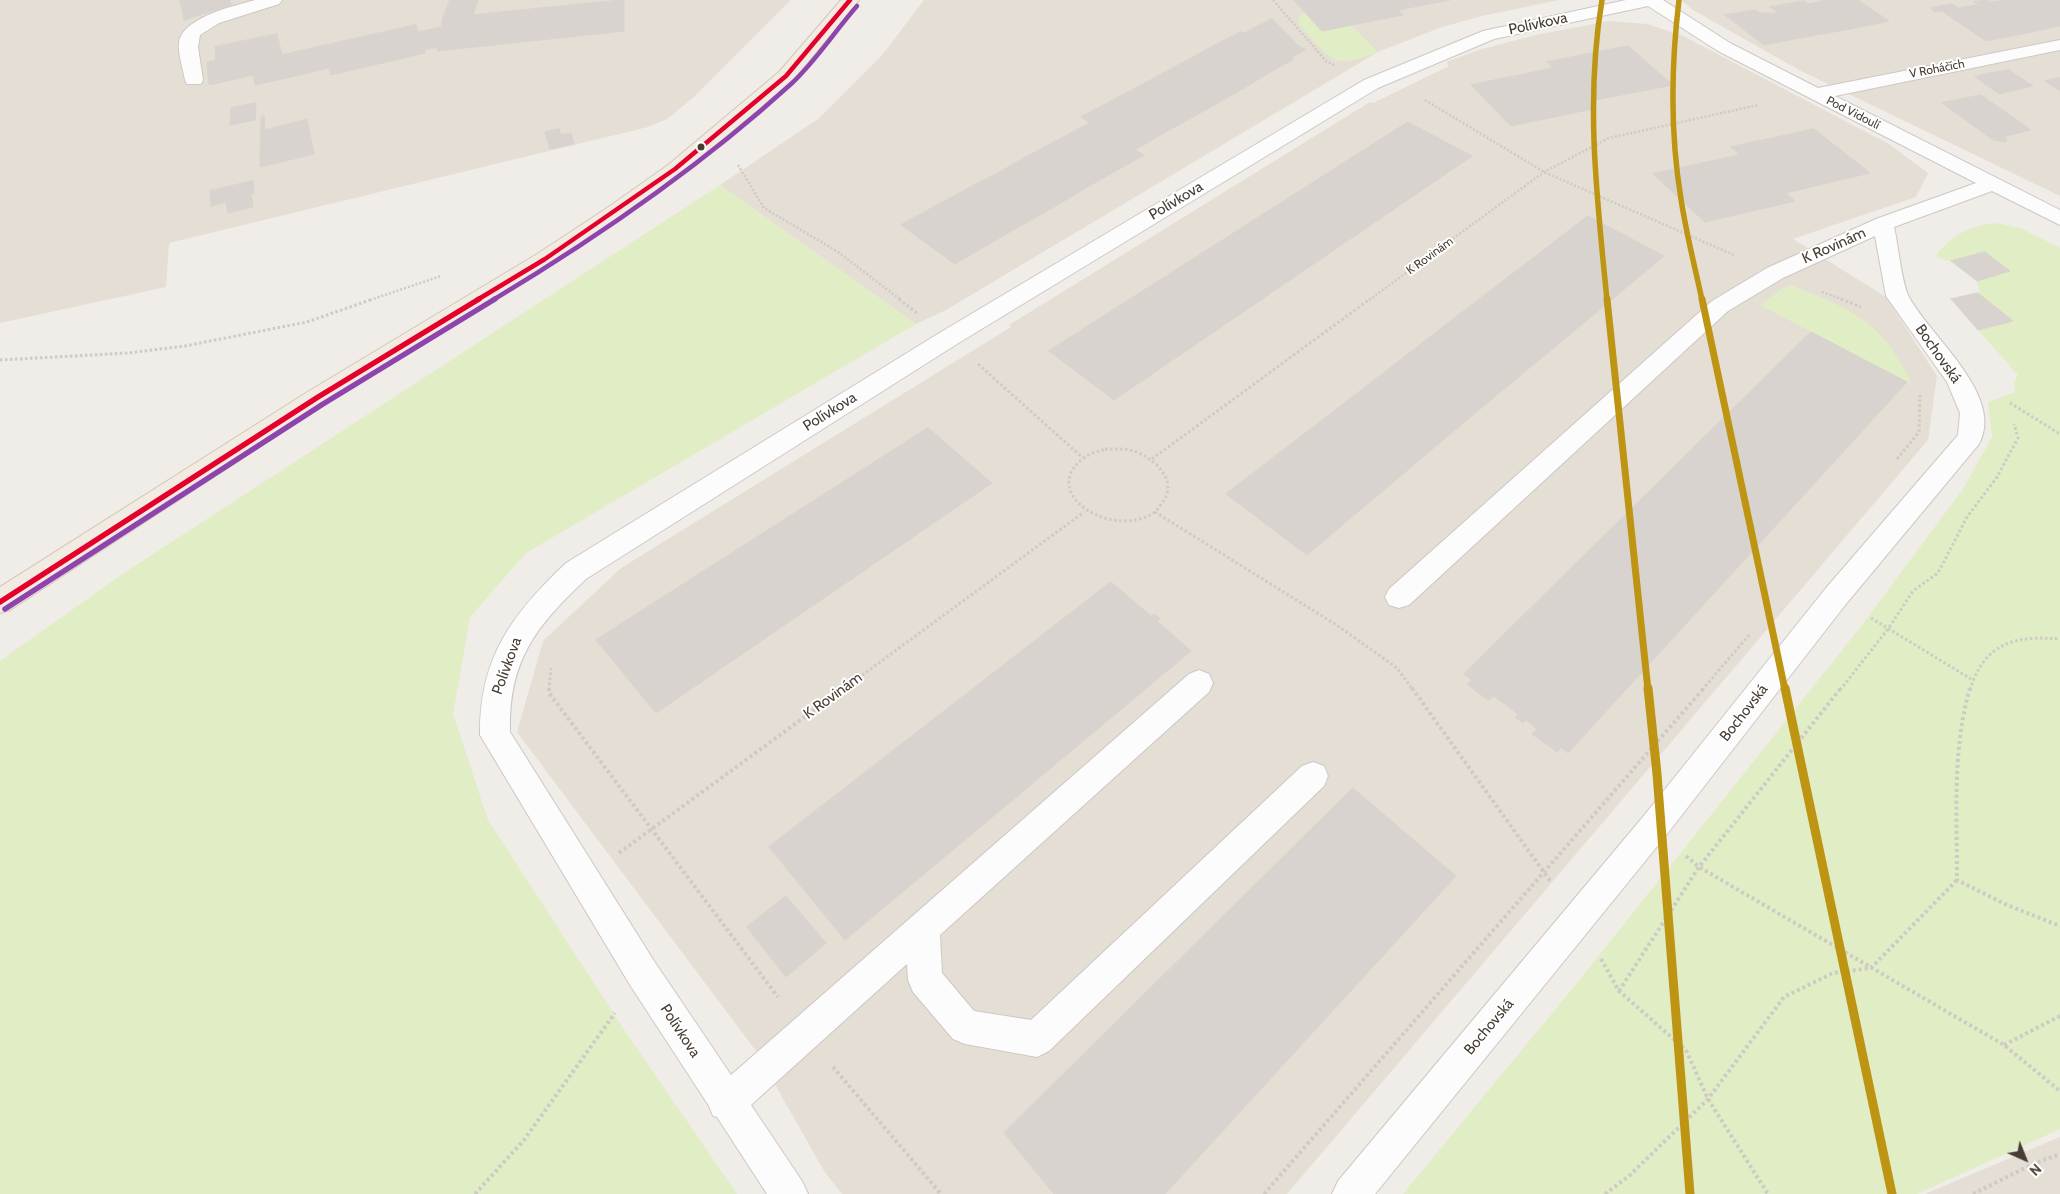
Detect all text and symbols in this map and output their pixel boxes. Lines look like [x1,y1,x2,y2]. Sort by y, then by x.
street label: Polívkova [1507,9,1569,39]
street label: V Roháčích [1908,57,1966,81]
street label: Pod Vidoulí [1824,93,1882,133]
unlabelled marker [696,142,706,152]
street label: Polívkova [1146,178,1206,224]
street label: K Rovinám [1799,224,1869,268]
street label: K Rovinám [1404,234,1456,278]
street label: Bochovská [1911,321,1965,387]
street label: Polívkova [800,389,860,435]
street label: Polívkova [488,635,526,697]
street label: K Rovinám [800,669,866,723]
street label: Bochovská [1716,681,1772,745]
street label: Bochovská [1460,995,1518,1059]
street label: Polívkova [656,1001,704,1061]
north arrow [2000,1134,2050,1184]
text: N [2026,1160,2045,1180]

